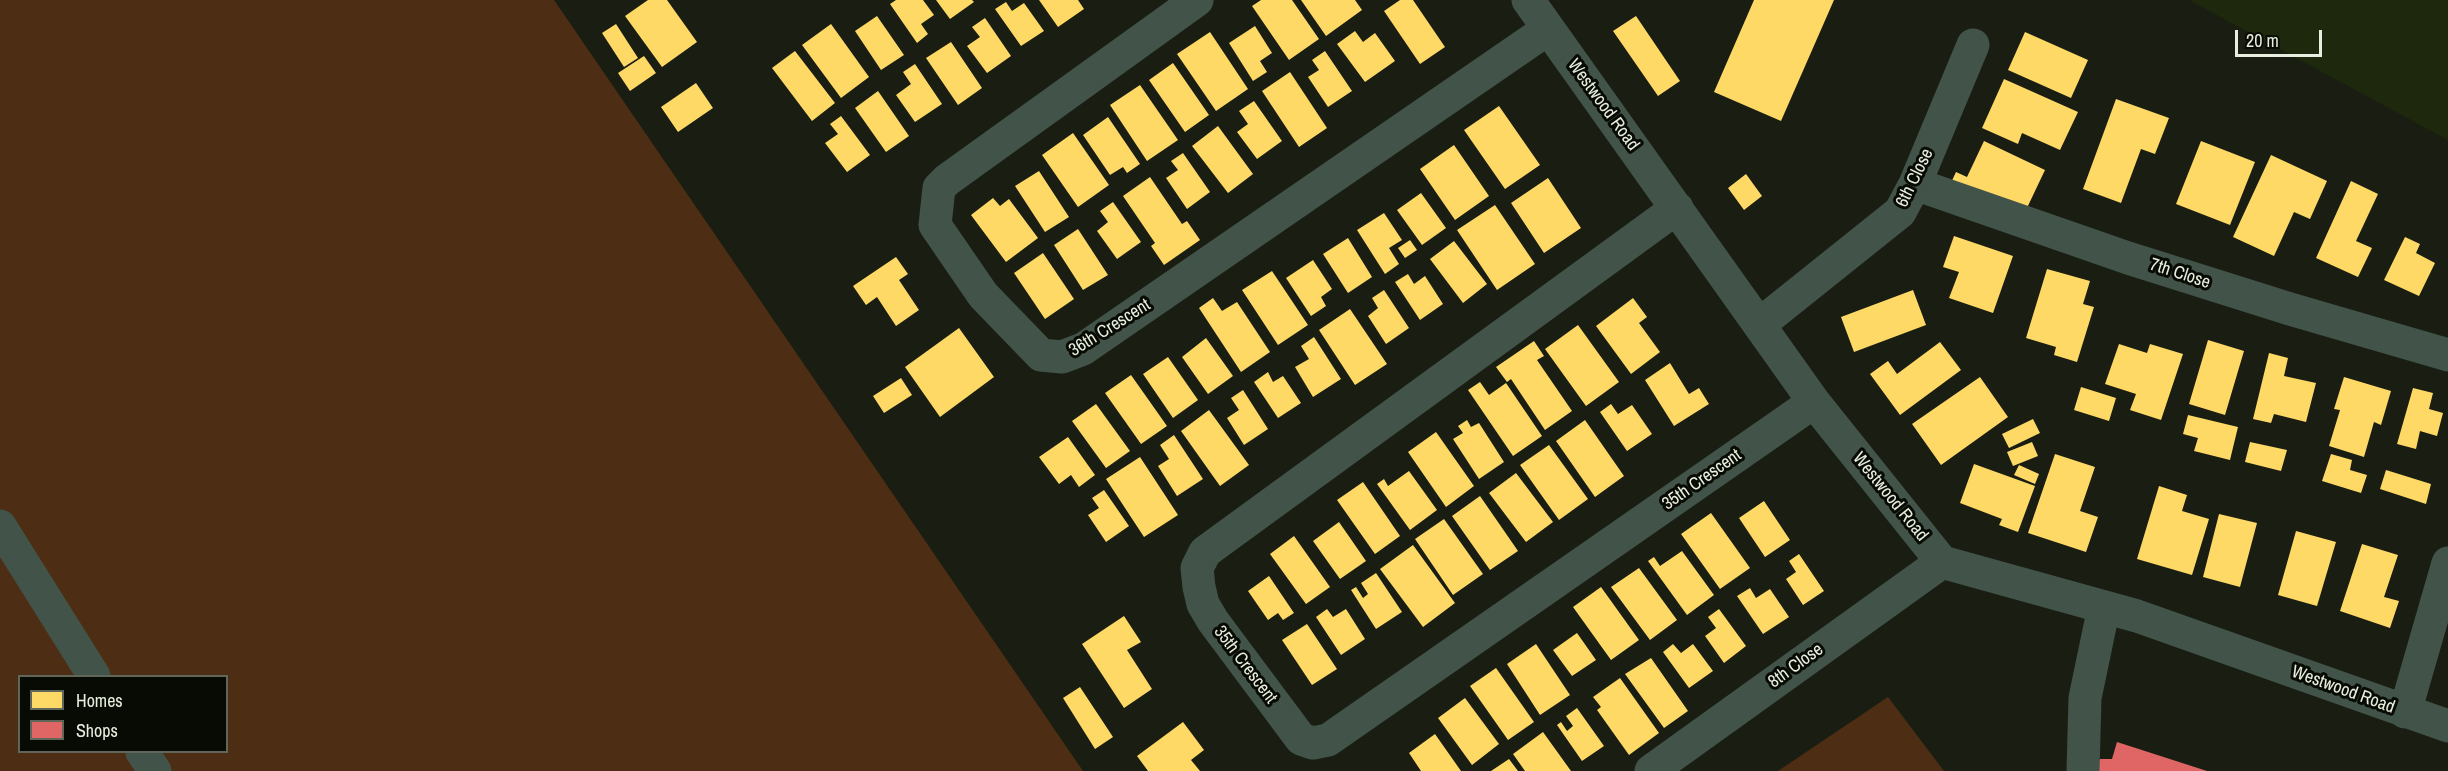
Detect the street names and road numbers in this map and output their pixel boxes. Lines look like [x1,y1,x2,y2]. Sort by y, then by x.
street label: Westwood Road [1563,55,1643,155]
street label: 6th Close [1892,145,1938,211]
street label: 7th Close [2147,254,2213,294]
street label: 36th Crescent [1065,294,1155,362]
street label: 35th Crescent [1658,445,1746,515]
street label: Westwood Road [1848,448,1932,546]
street label: 35th Crescent [1209,622,1281,708]
street label: 8th Close [1764,639,1828,693]
street label: Westwood Road [2289,661,2397,719]

